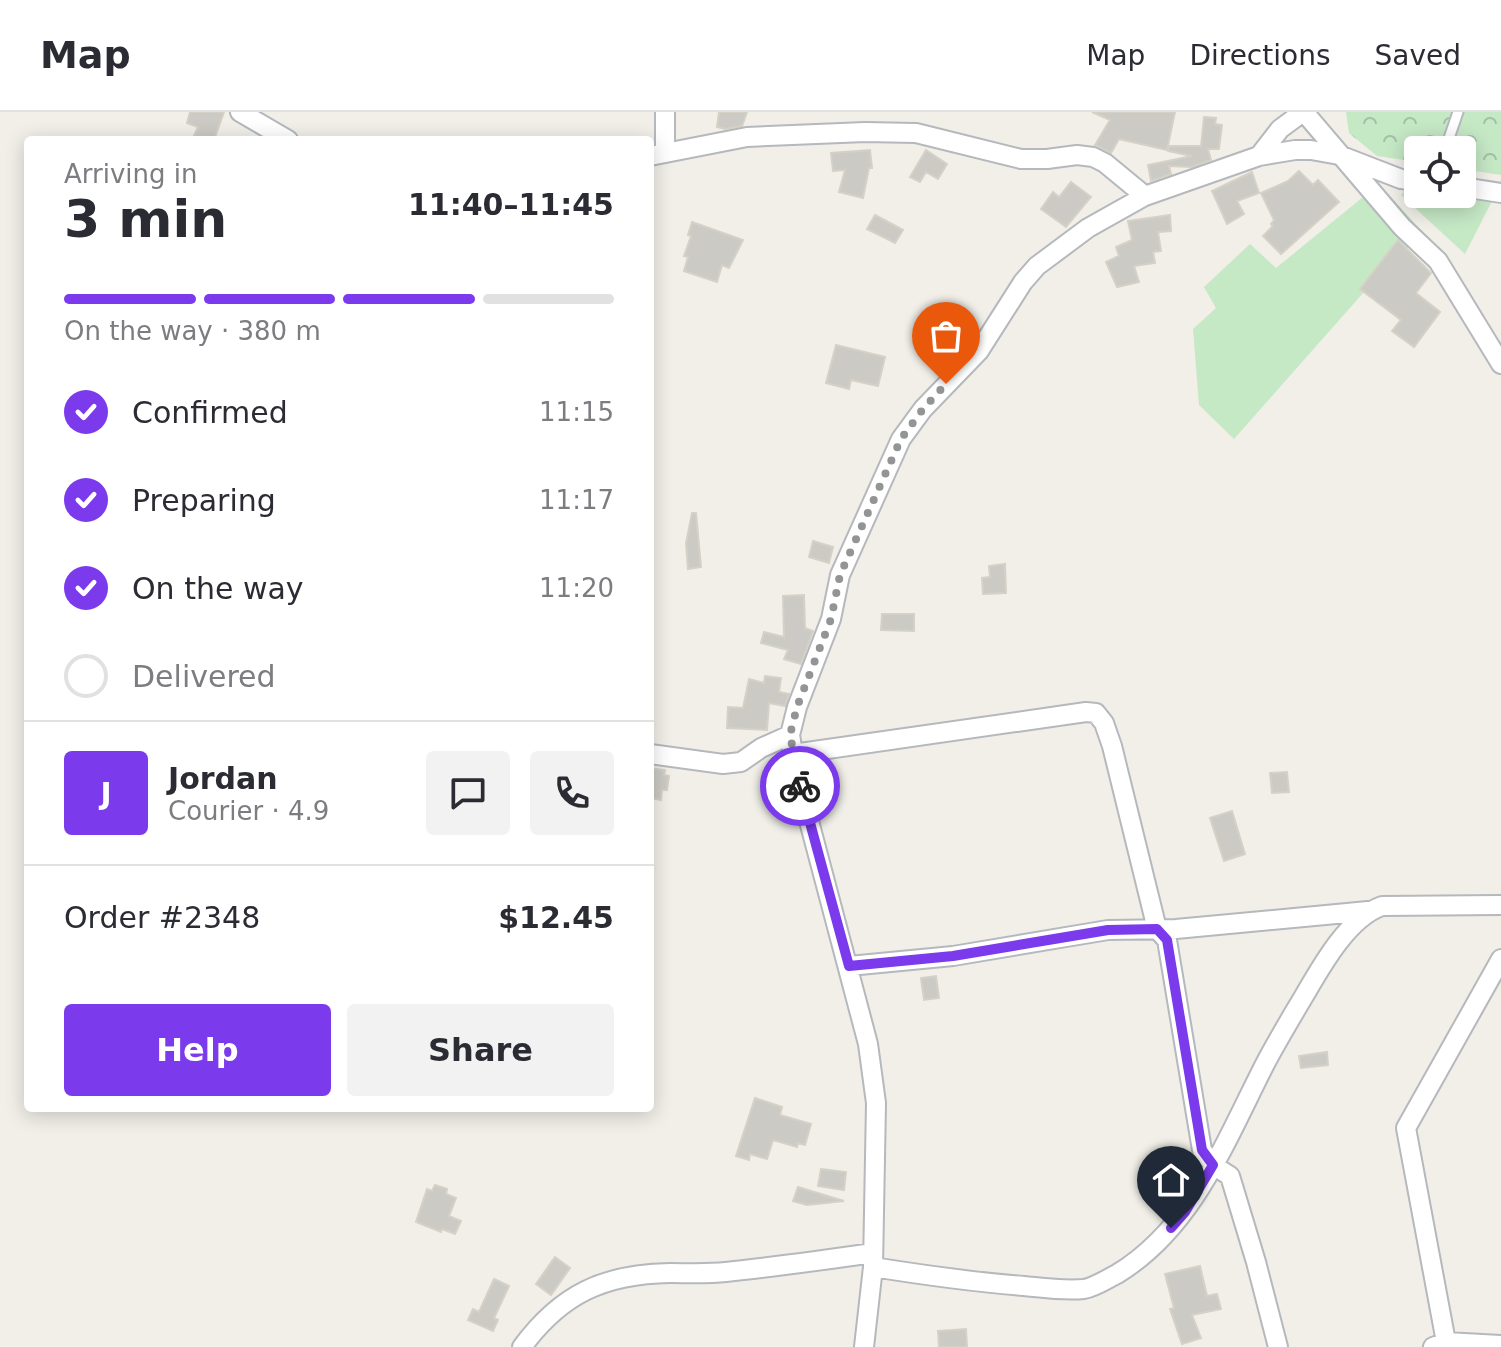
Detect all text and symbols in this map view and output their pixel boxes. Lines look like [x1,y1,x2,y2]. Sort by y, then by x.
text: Map [40,33,131,77]
text: Map [1086,39,1145,72]
text: Directions [1189,39,1330,72]
text: Saved [1374,39,1461,72]
map controls [1404,136,1476,208]
button: locate [1404,136,1476,208]
text: Arriving in [64,159,198,189]
text: 11:40–11:45 [408,187,614,222]
text: 3 min [64,189,227,249]
pin [912,302,980,384]
icon: bag [924,314,968,358]
text: On the way · 380 m [64,316,321,346]
icon: check [64,390,108,434]
text: Confirmed [132,395,288,430]
text: 11:15 [539,397,614,427]
icon: check [64,478,108,522]
text: Preparing [132,483,276,518]
text: 11:17 [539,485,614,515]
icon: check [64,566,108,610]
text: On the way [132,571,304,606]
text: 11:20 [539,573,614,603]
text: Delivered [132,659,276,694]
courier [760,746,840,826]
button: chat [426,751,510,835]
button: phone [530,751,614,835]
text: Jordan [168,761,278,796]
icon: bike [778,764,822,808]
text: J [100,776,112,811]
text: Courier · 4.9 [168,796,329,826]
text: Order #2348 [64,900,260,935]
text: $12.45 [498,900,614,935]
button: Help [64,1004,331,1096]
button: Share [347,1004,614,1096]
pin [1137,1146,1205,1228]
icon: home [1149,1158,1193,1202]

